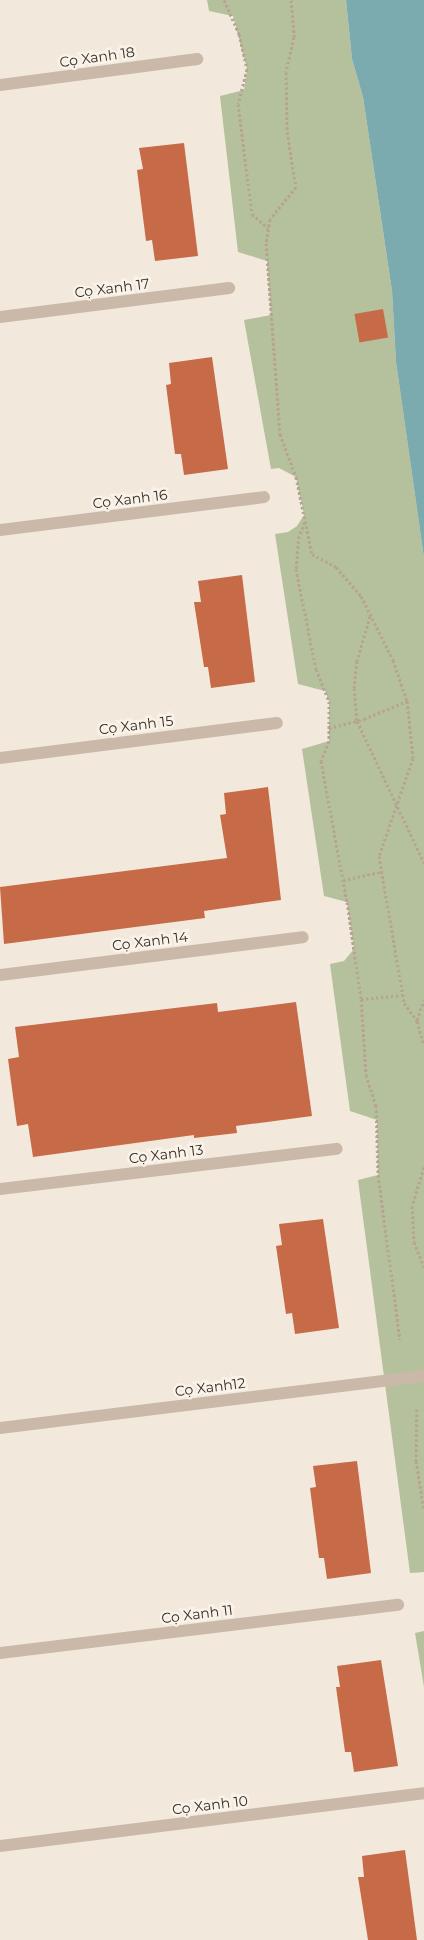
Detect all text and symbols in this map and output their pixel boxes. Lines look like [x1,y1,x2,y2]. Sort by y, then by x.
street label: Cọ Xanh 18 [58,43,136,71]
street label: Cọ Xanh 17 [74,275,150,301]
street label: Cọ Xanh 16 [92,486,168,512]
street label: Cọ Xanh 15 [98,712,174,738]
street label: Cọ Xanh 14 [111,928,189,954]
street label: Cọ Xanh 13 [128,1141,204,1167]
street label: Cọ Xanh12 [174,1374,246,1400]
street label: Cọ Xanh 11 [160,1601,234,1627]
street label: Cọ Xanh 10 [171,1792,249,1818]

